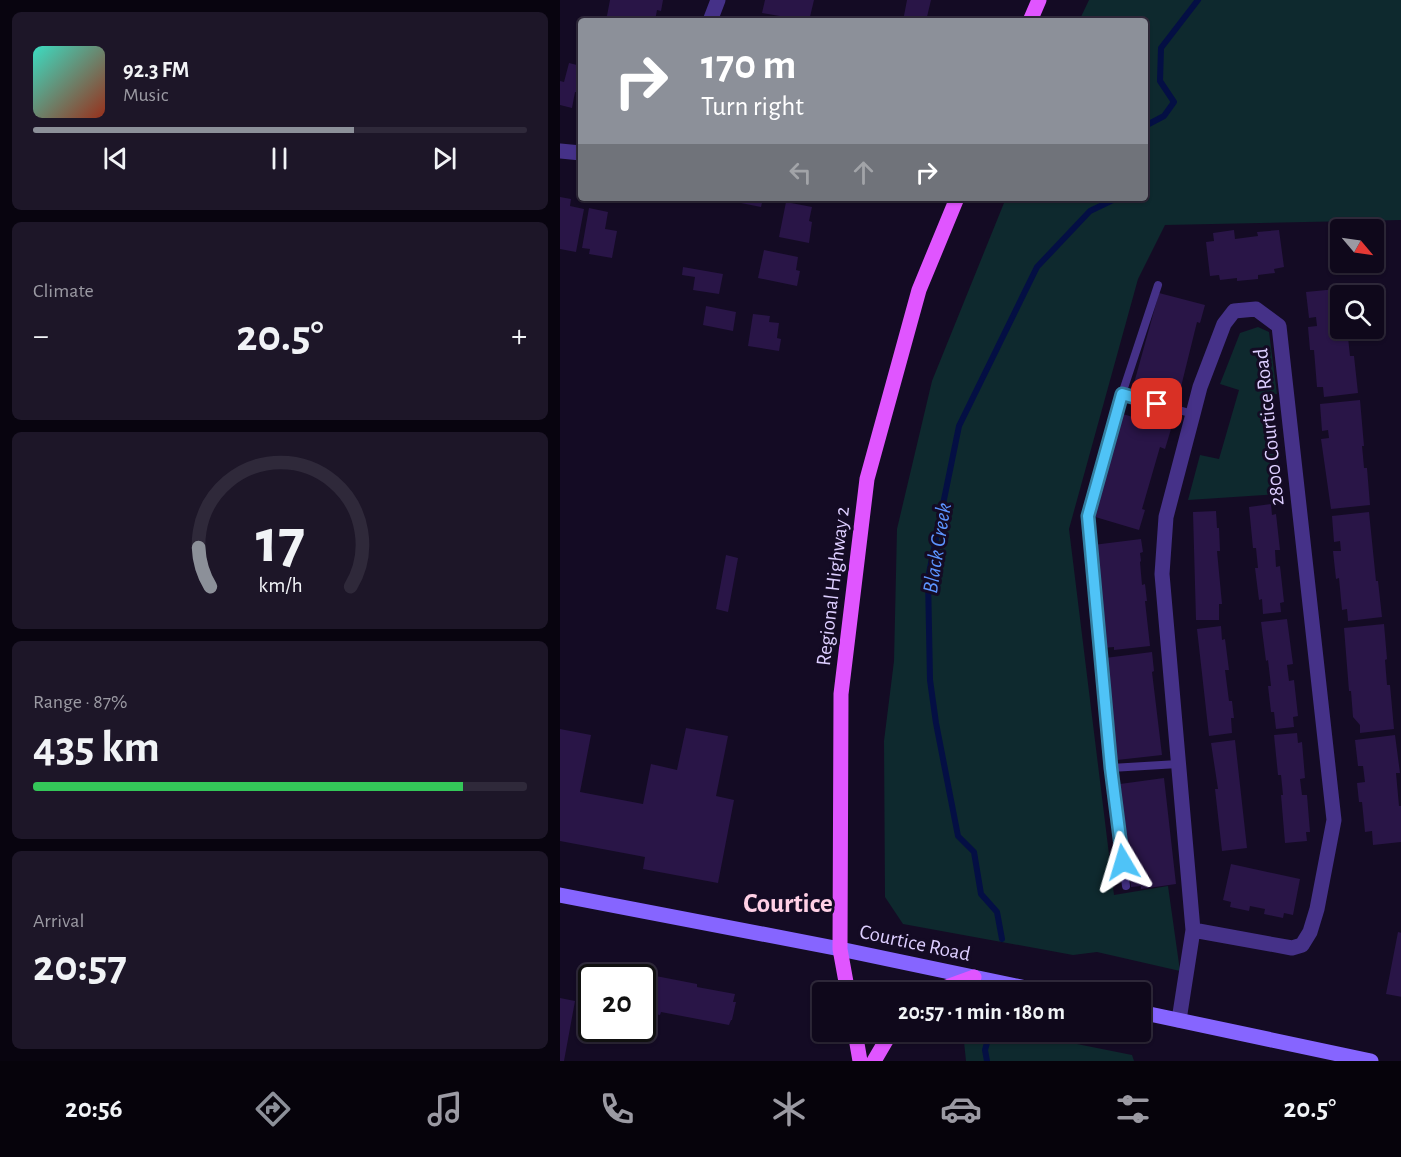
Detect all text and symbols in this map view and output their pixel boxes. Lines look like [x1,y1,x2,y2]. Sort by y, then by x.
icon: right [602,42,680,120]
text: 170 m [701,44,796,86]
text: 92.3 FM [123,59,189,81]
text: Music [123,85,169,105]
text: Turn right [701,93,804,120]
icon: previous [99,142,132,175]
icon: pause [263,142,296,175]
icon: next [428,142,461,175]
icon: left [784,156,817,189]
icon: ahead [847,156,880,189]
icon: right [910,156,943,189]
north arrow [1330,219,1384,273]
map controls [1330,219,1384,339]
text: Climate [33,281,94,301]
button: search [1330,285,1384,339]
text: 20.5° [236,314,324,359]
text: − [33,320,49,353]
text: + [511,320,527,353]
street label: 2800 Courtice Road [1250,347,1288,507]
pin [1131,378,1182,429]
icon: arrive [1140,387,1173,420]
water label: Black Creek [919,501,955,595]
street label: Regional Highway 2 [813,505,853,667]
text: 17 [255,512,305,574]
text: km/h [258,576,302,597]
text: Range · 87% [33,692,128,712]
text: 435 km [33,725,160,770]
position arrow [1091,830,1155,894]
district label: Courtice [743,890,833,917]
text: Arrival [33,911,84,931]
street label: Courtice Road [858,921,973,965]
text: 20:57 [33,944,127,989]
speed limit sign: 20 [578,964,656,1042]
text: 20:57 · 1 min · 180 m [898,1001,1065,1023]
icon: directions [252,1088,294,1130]
icon: music [424,1088,466,1130]
icon: phone [596,1088,638,1130]
icon: climate [768,1088,810,1130]
icon: car [940,1088,982,1130]
icon: filters [1112,1088,1154,1130]
text: 20:56 [65,1095,123,1122]
text: 20.5° [1284,1095,1336,1122]

